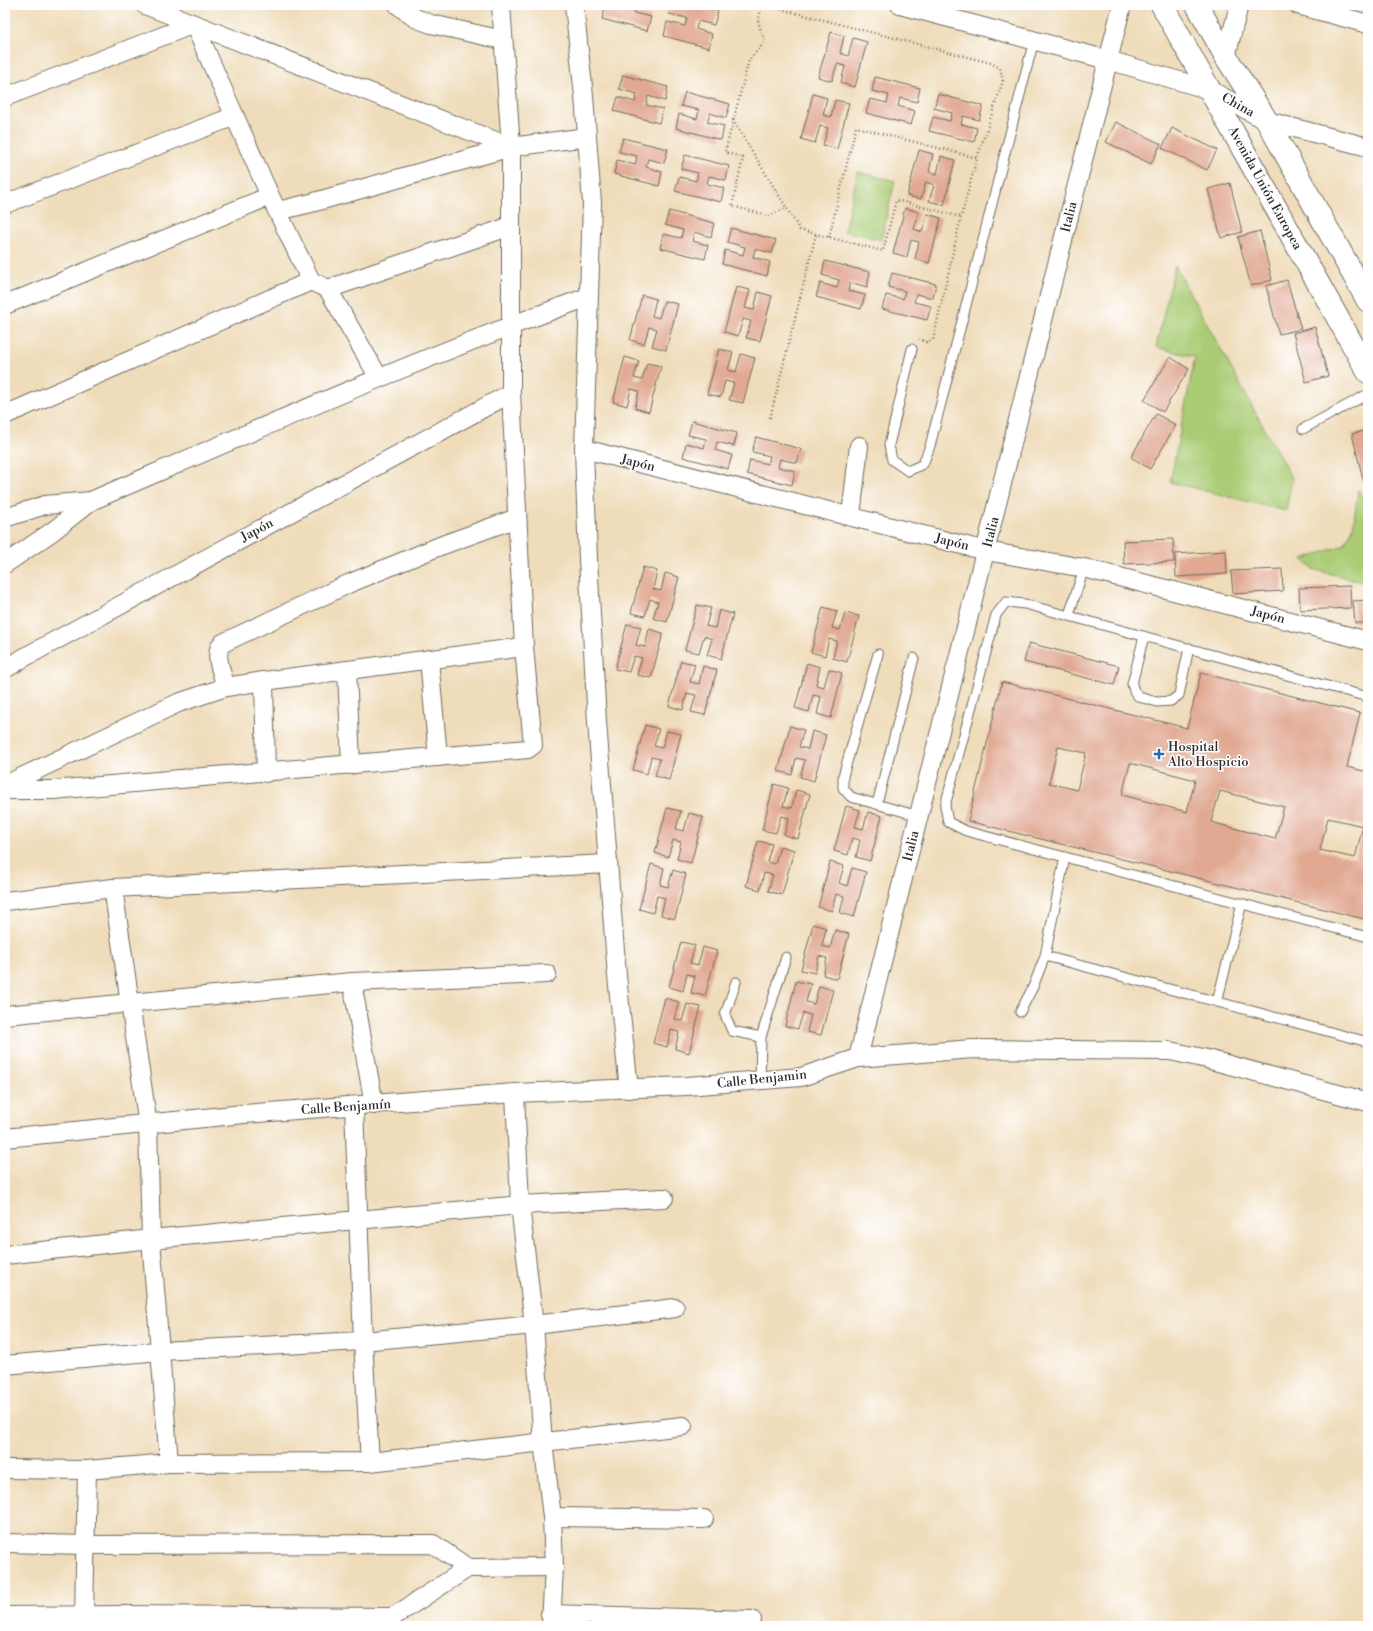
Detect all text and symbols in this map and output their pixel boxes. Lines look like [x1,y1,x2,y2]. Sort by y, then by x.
street label: China [1219,89,1258,121]
street label: Avenida Unión Europea [1224,123,1306,253]
street label: Italia [1057,200,1081,234]
street label: Japón [618,451,657,475]
street label: Japón [237,515,276,546]
street label: Italia [979,515,1003,549]
street label: Japón [932,530,971,554]
street label: Japón [1248,603,1287,627]
place label: Hospital Alto Hospicio [1167,739,1249,770]
marker: Hospital Alto Hospicio [1153,748,1165,760]
street label: Italia [899,829,923,863]
street label: Calle Benjamin [716,1066,808,1092]
street label: Calle Benjamín [300,1096,392,1118]

